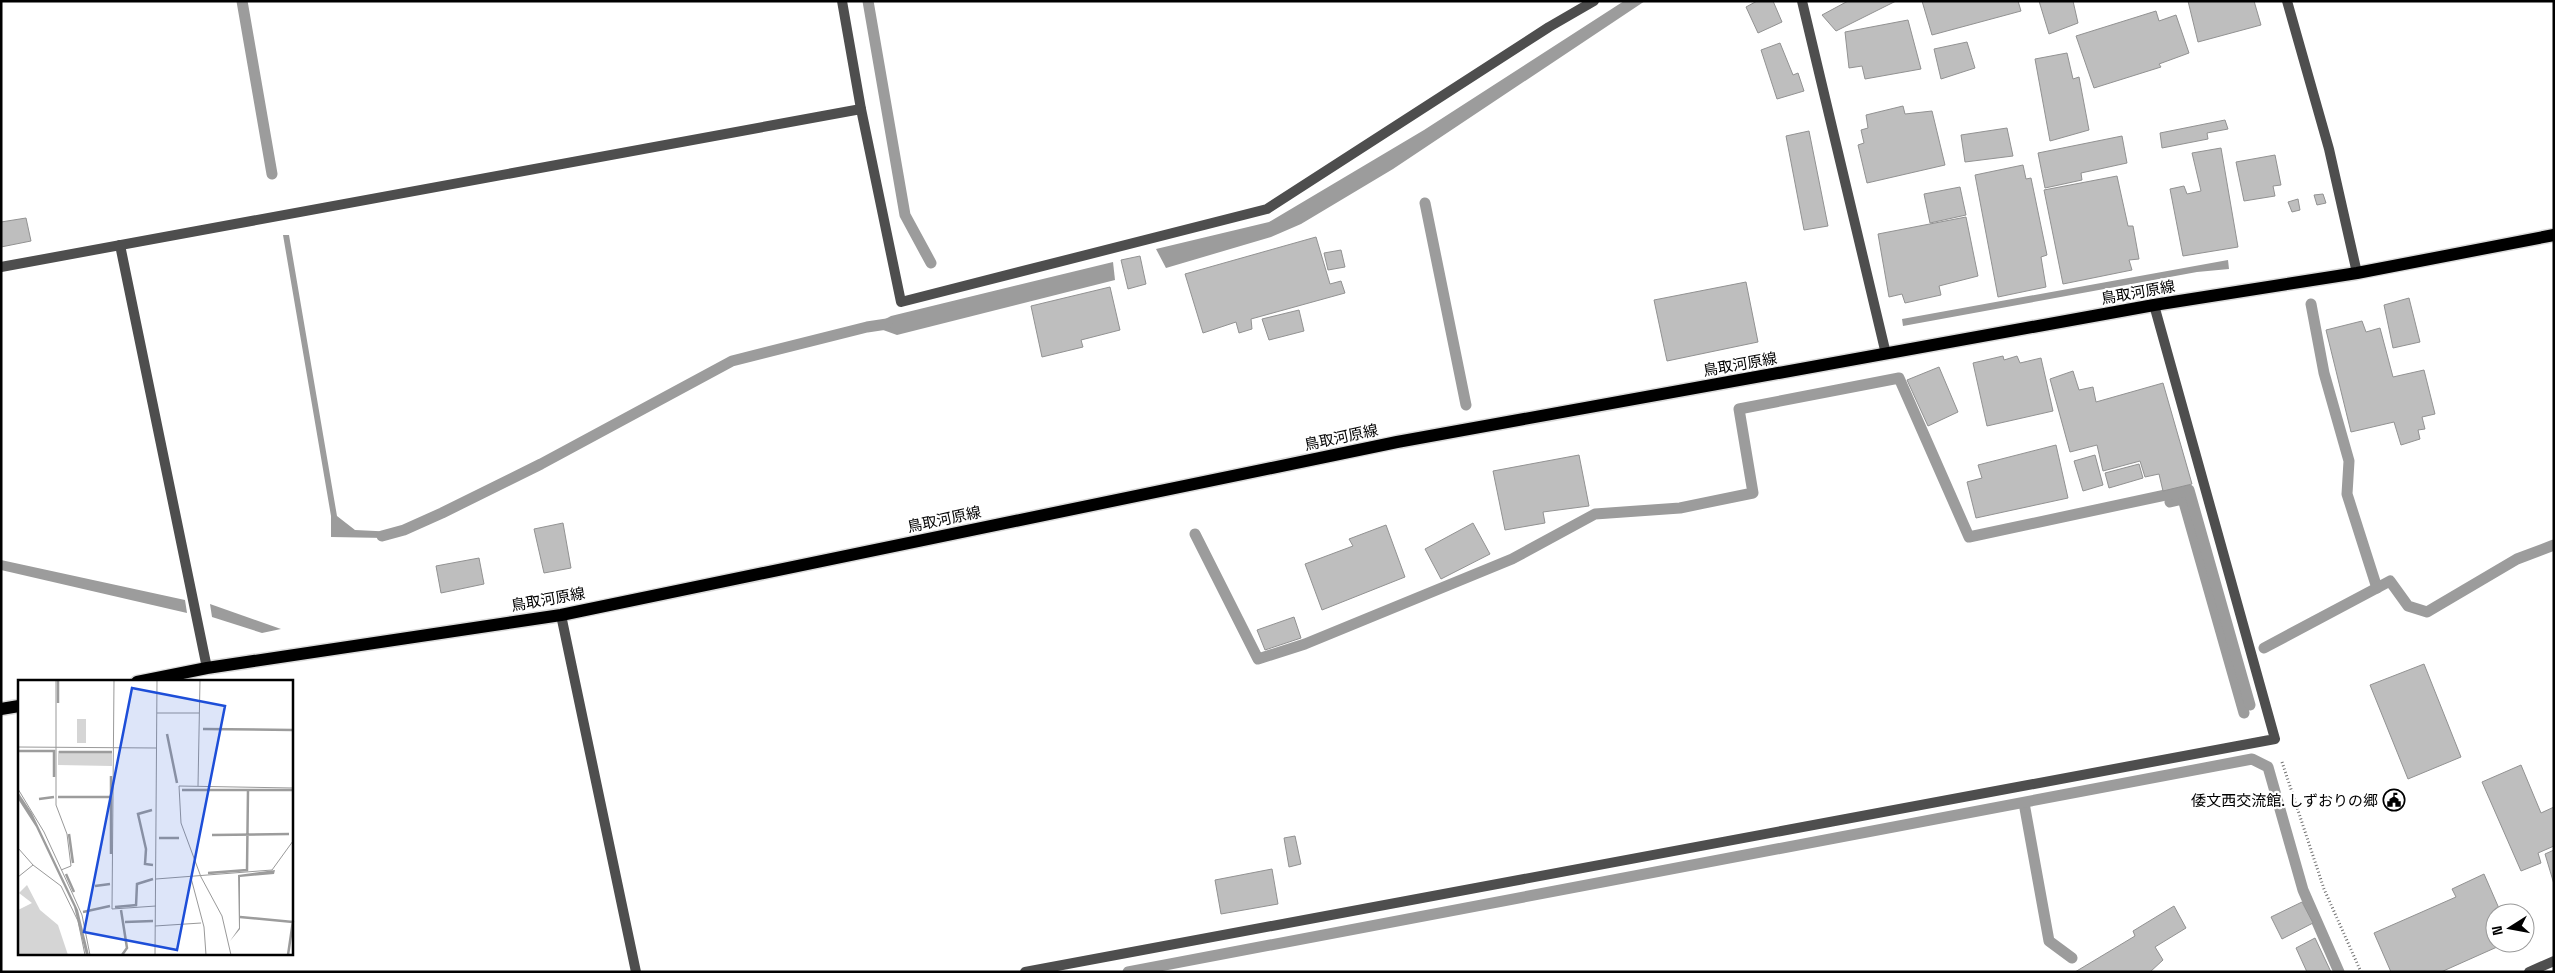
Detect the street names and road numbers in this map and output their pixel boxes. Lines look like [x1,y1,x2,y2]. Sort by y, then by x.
street label: 鳥取河原線 [2099,276,2177,308]
street label: 鳥取河原線 [1701,348,1779,380]
street label: 鳥取河原線 [1302,420,1380,454]
street label: 鳥取河原線 [905,502,983,536]
street label: 鳥取河原線 [509,583,587,615]

